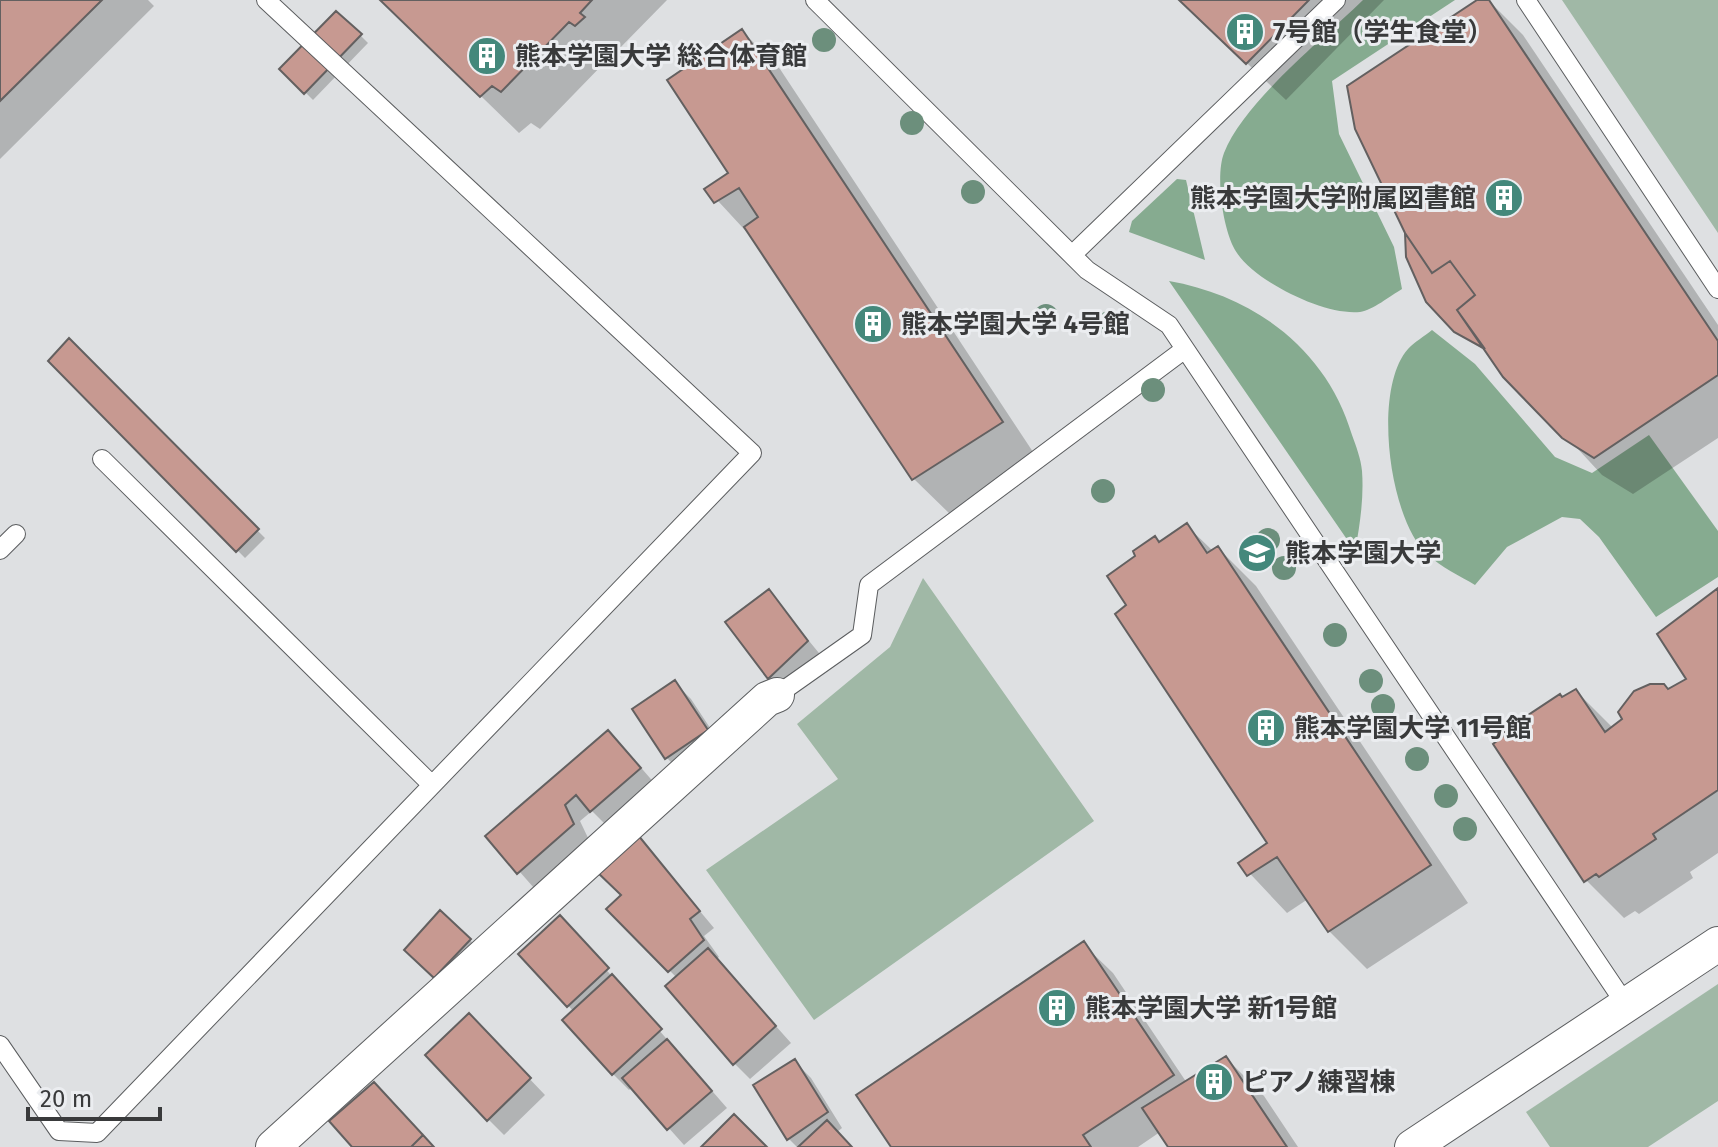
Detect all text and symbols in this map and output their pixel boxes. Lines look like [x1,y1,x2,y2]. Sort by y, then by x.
building icon: 7号館（学生食堂） [1224,11,1266,53]
place label: 7号館（学生食堂） [1273,17,1493,48]
building icon: 熊本学園大学 総合体育館 [466,35,508,77]
place label: 熊本学園大学 総合体育館 [515,41,807,72]
building icon: 熊本学園大学附属図書館 [1483,177,1525,219]
place label: 熊本学園大学附属図書館 [1190,183,1476,214]
building icon: 熊本学園大学 4号館 [852,303,894,345]
place label: 熊本学園大学 4号館 [901,309,1130,340]
school or university icon: 熊本学園大学 [1236,532,1278,574]
place label: 熊本学園大学 [1285,538,1441,569]
building icon: 熊本学園大学 11号館 [1245,707,1287,749]
place label: 熊本学園大学 11号館 [1294,713,1532,744]
building icon: 熊本学園大学 新1号館 [1036,987,1078,1029]
place label: 熊本学園大学 新1号館 [1085,993,1337,1024]
building icon: ピアノ練習棟 [1193,1061,1235,1103]
place label: ピアノ練習棟 [1242,1067,1396,1098]
scale bar [28,1071,160,1121]
text: 20 m [40,1085,92,1113]

